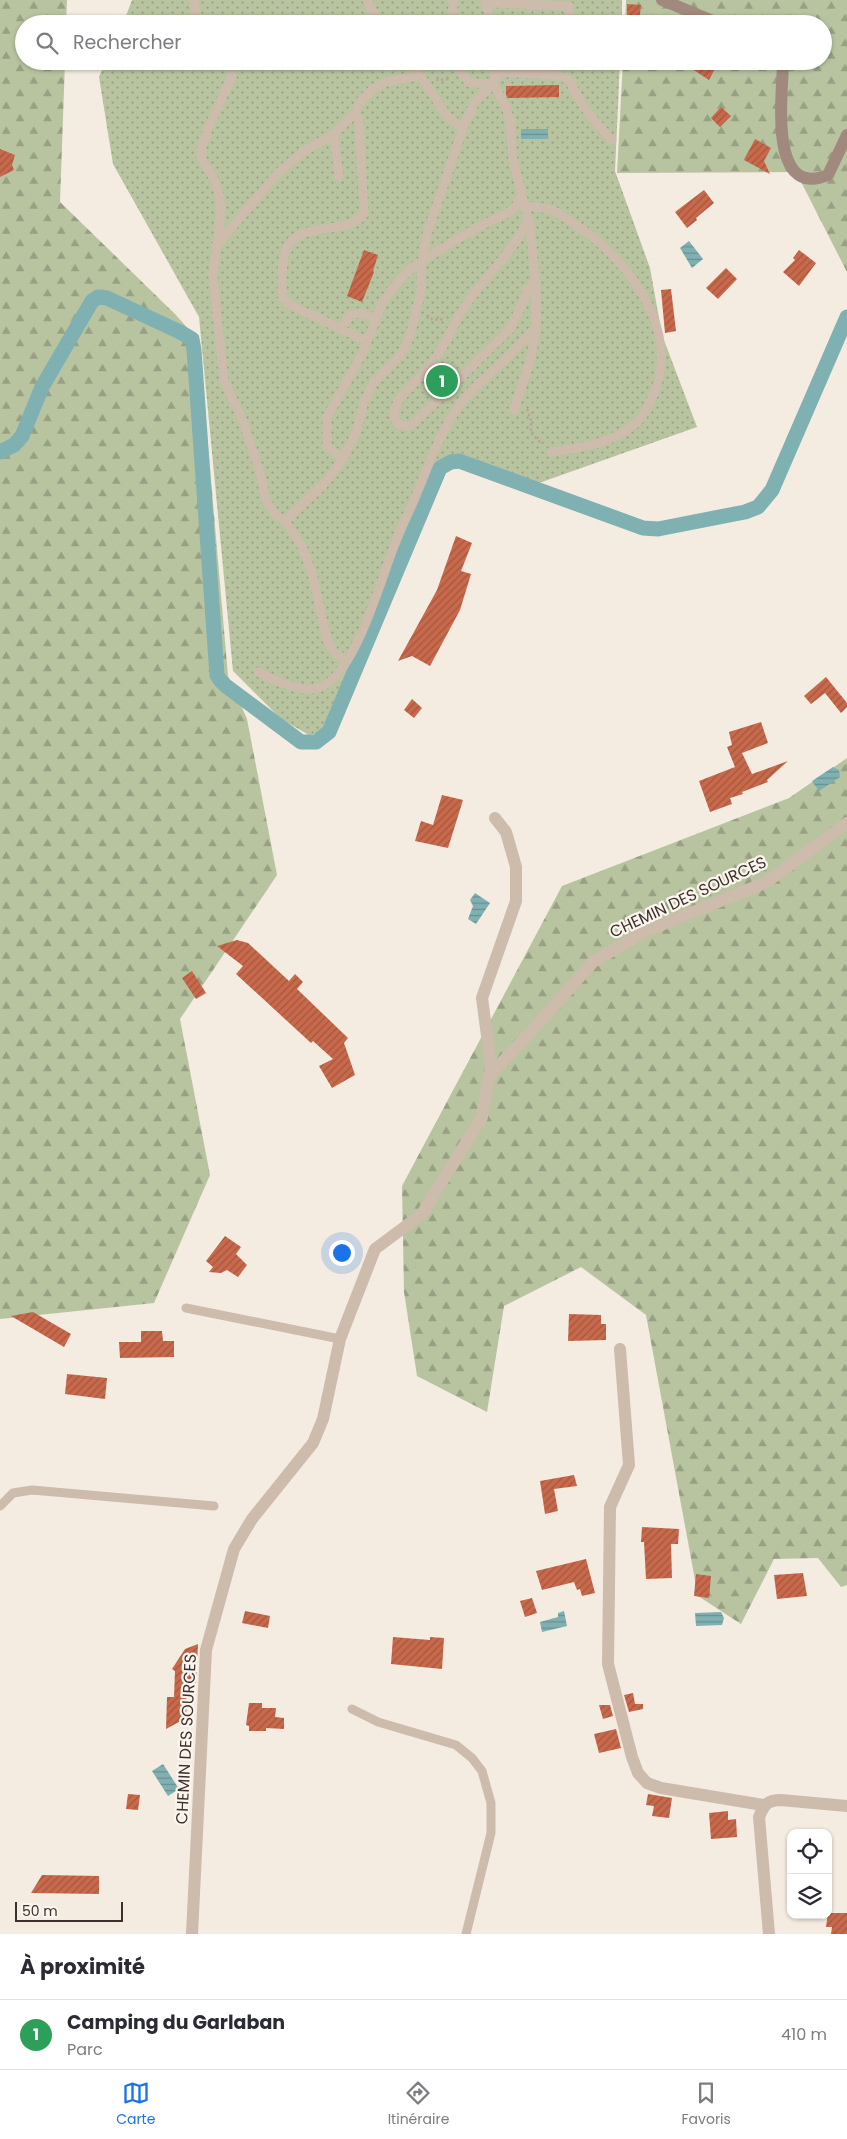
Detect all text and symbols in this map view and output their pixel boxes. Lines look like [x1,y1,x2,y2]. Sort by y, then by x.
search box [15,15,832,70]
icon: search [33,29,61,57]
text: Rechercher [73,29,181,56]
pin: 1 [426,362,458,400]
street label: CHEMIN DES SOURCES [606,851,770,943]
your location [329,1240,355,1266]
street label: CHEMIN DES SOURCES [170,1653,202,1825]
map controls [787,1829,832,1919]
button: locate [787,1829,832,1874]
button: layers [787,1874,832,1919]
scale bar [15,1899,122,1922]
text: 50 m [22,1901,58,1921]
text: À proximité [20,1952,145,1981]
text: Camping du Garlaban [67,2009,285,2036]
text: 1 [33,2023,39,2046]
text: 410 m [781,2023,827,2046]
text: Parc [67,2038,103,2061]
tab: Carte [116,2079,155,2130]
tab: Itinéraire [388,2079,449,2130]
tab: Favoris [682,2079,731,2130]

